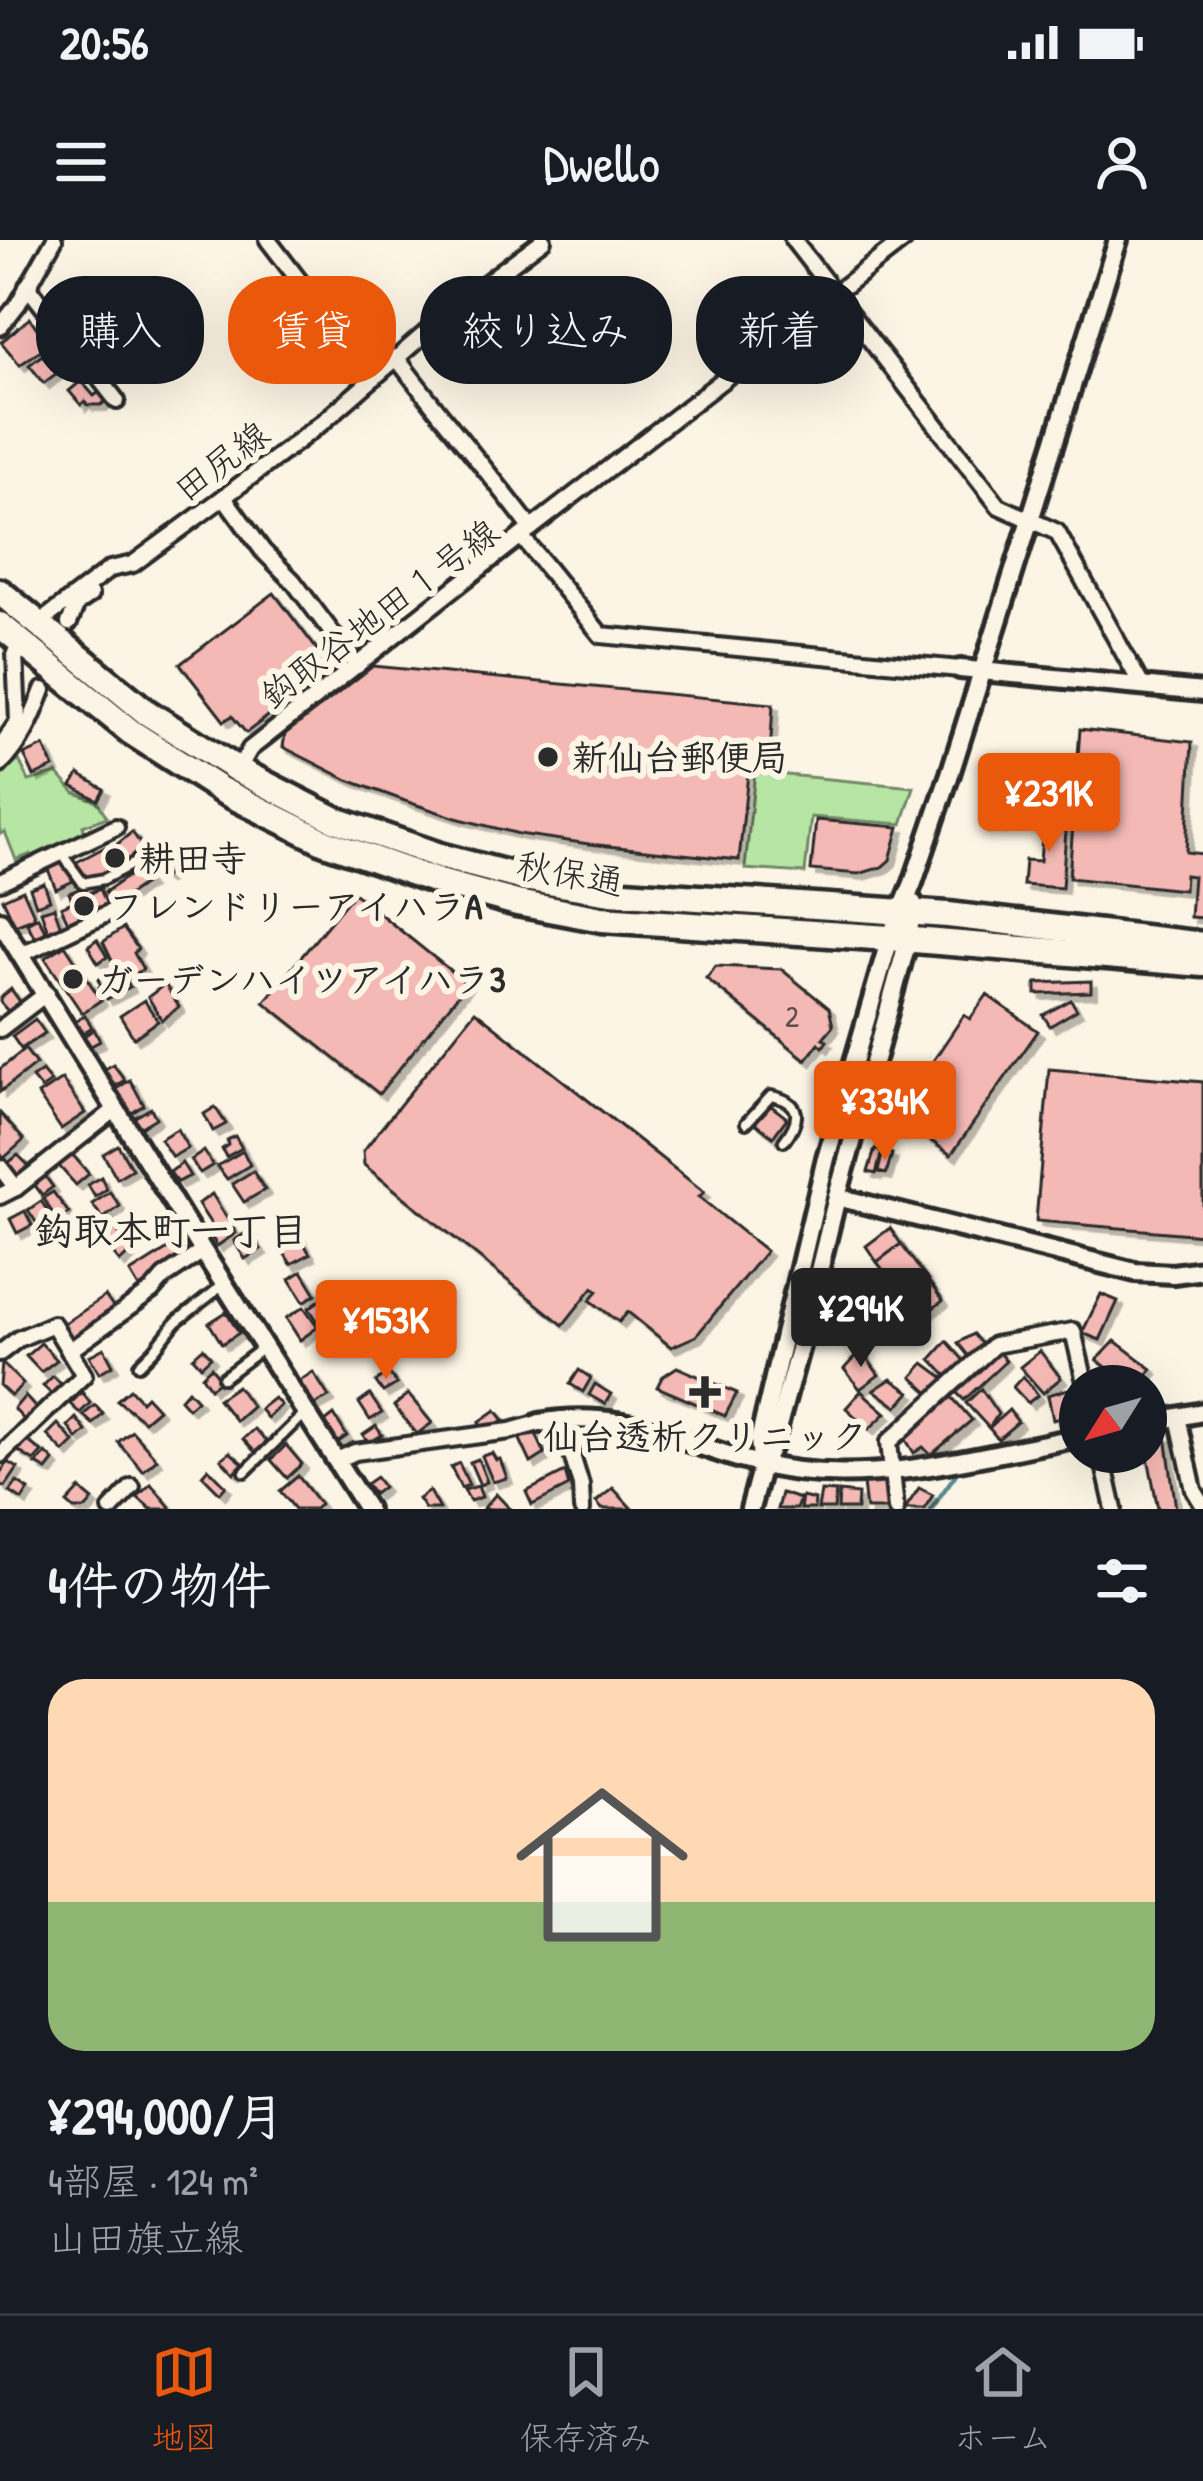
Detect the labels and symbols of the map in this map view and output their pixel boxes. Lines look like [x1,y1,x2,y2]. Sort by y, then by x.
street label: 田尻線 [163,409,279,513]
street label: 鈎取谷地田１号線 [249,506,508,719]
place label: 新仙台郵便局 [572,732,788,781]
marker: 新仙台郵便局 [535,744,561,770]
pin: ¥231K [965,753,1133,855]
place label: 耕田寺 [139,833,247,882]
street label: 秋保通 [513,839,628,906]
marker: 耕田寺 [102,845,128,871]
place label: フレンドリーアイハラA [108,881,483,930]
marker: フレンドリーアイハラA [71,893,97,919]
place label: ガーデンハイツアイハラ3 [97,954,506,1003]
marker: ガーデンハイツアイハラ3 [60,966,86,992]
house number: 2 [785,996,799,1036]
pin: ¥334K [801,1061,969,1163]
district label: 鈎取本町一丁目 [34,1203,308,1256]
pin: ¥294K [777,1268,945,1370]
pin: ¥153K [302,1280,470,1382]
north arrow [1059,1365,1167,1473]
marker: 仙台透析クリニック [689,1376,721,1408]
place label: 仙台透析クリニック [543,1411,867,1460]

